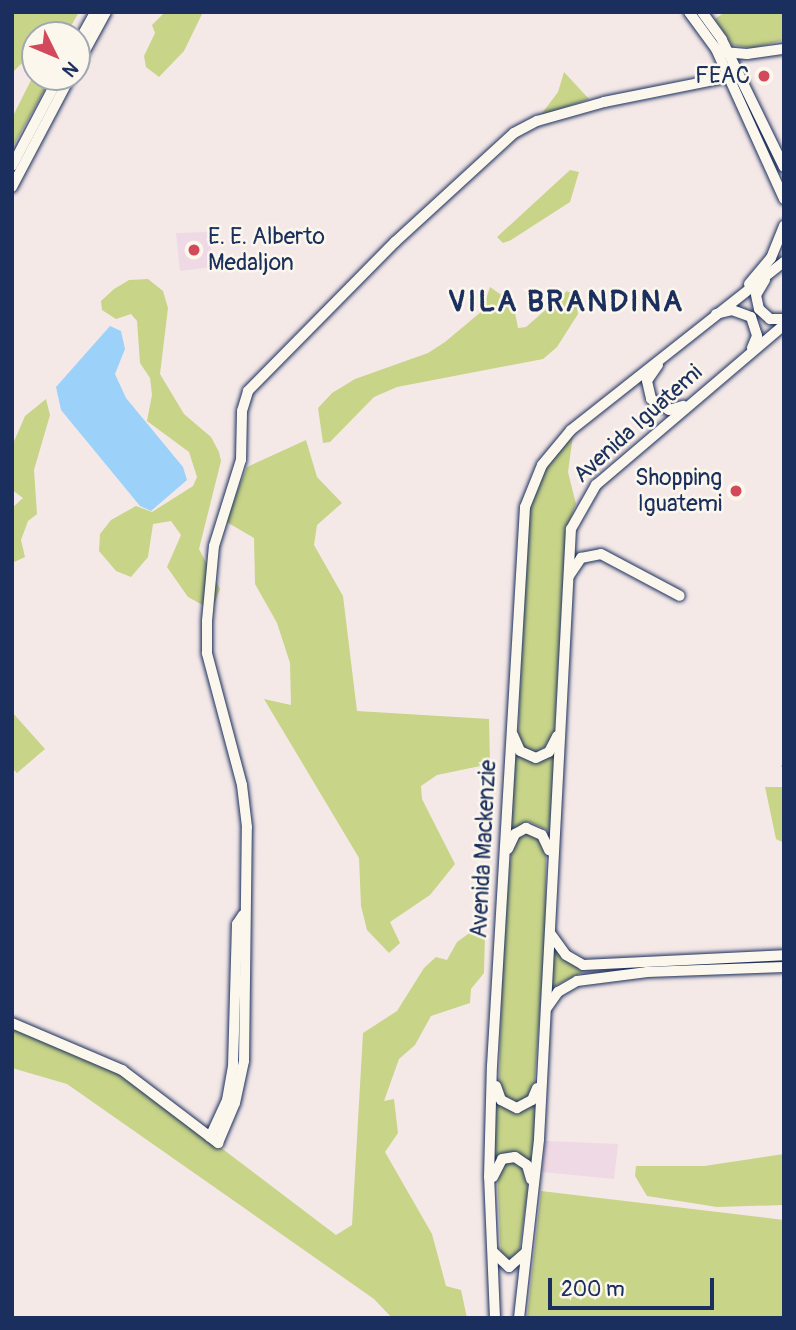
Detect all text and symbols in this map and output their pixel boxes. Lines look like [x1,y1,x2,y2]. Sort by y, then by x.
north arrow [21,21,91,91]
text: N [57,56,83,82]
place label: FEAC [695,62,750,90]
marker: FEAC [756,68,772,84]
place label: E. E. Alberto Medaljon [208,223,325,277]
marker: E. E. Alberto Medaljon [186,242,202,258]
district label: VILA BRANDINA [449,284,683,320]
street label: Avenida Iguatemi [568,359,708,489]
place label: Shopping Iguatemi [635,464,722,518]
marker: Shopping Iguatemi [728,483,744,499]
street label: Avenida Mackenzie [466,759,502,939]
scale bar [551,1264,717,1308]
text: 200 m [561,1276,625,1303]

